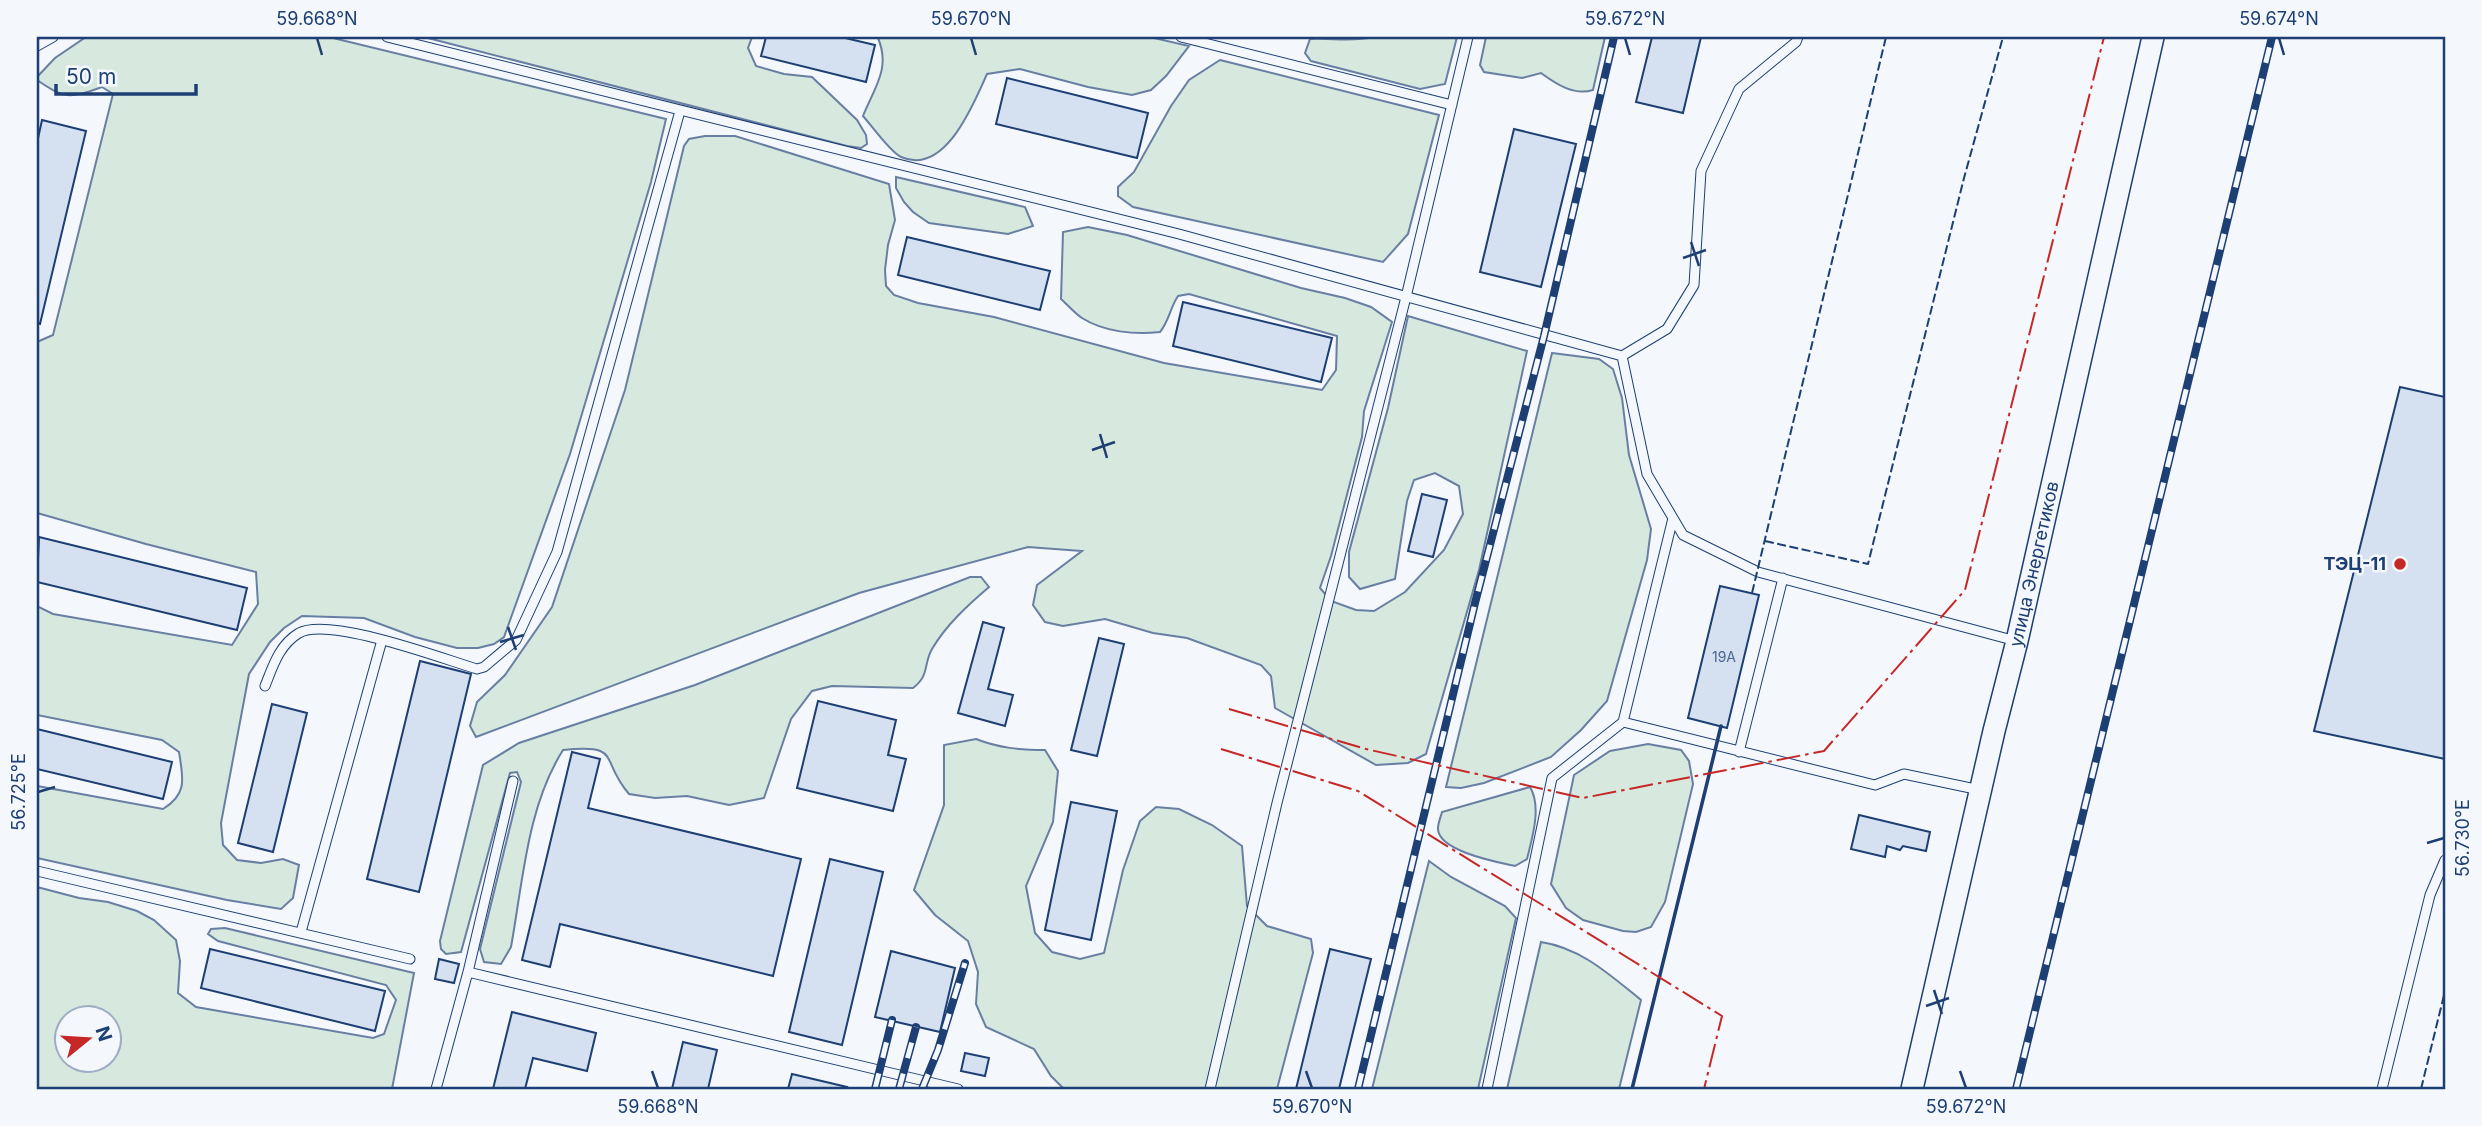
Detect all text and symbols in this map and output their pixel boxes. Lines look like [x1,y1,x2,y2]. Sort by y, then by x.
text: 59.668°N [276,8,358,29]
text: 59.670°N [931,8,1011,29]
text: 59.672°N [1585,8,1665,29]
text: 59.674°N [2239,8,2319,29]
scale bar [56,52,196,96]
text: 50 m [66,64,116,89]
street label: улица Энергетиков [2005,479,2063,649]
place label: ТЭЦ-11 [2323,553,2386,574]
marker: ТЭЦ-11 [2392,556,2408,572]
house number: 19А [1712,648,1736,665]
text: 56.725°E [8,753,29,831]
text: 56.730°E [2452,799,2473,877]
north arrow [52,1004,122,1074]
text: N [91,1023,117,1044]
text: 59.668°N [617,1096,699,1117]
text: 59.670°N [1272,1096,1352,1117]
text: 59.672°N [1926,1096,2006,1117]

